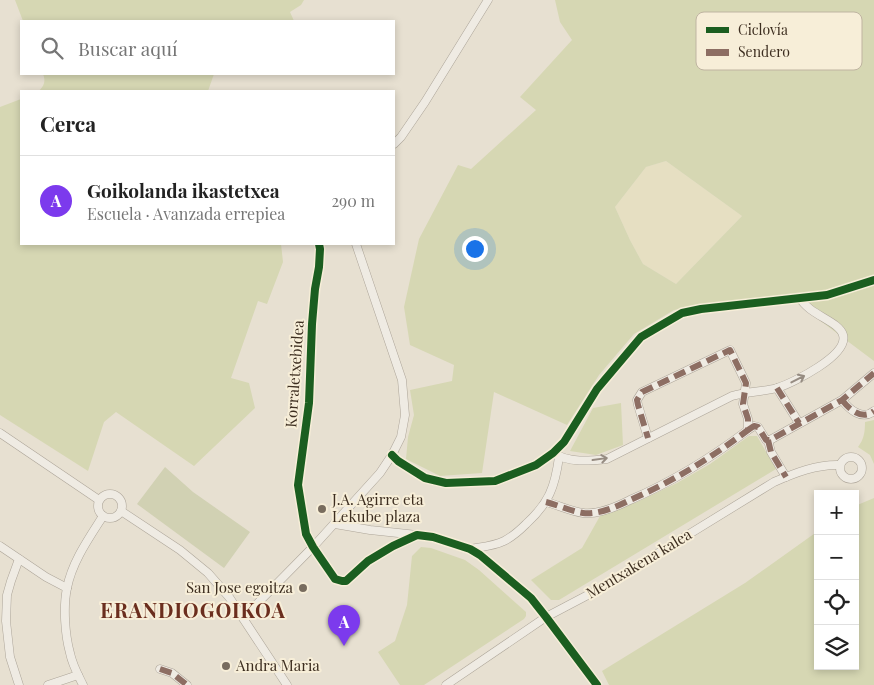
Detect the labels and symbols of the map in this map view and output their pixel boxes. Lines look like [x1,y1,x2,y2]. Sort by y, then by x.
legend [696,12,862,70]
text: Ciclovía [738,20,788,39]
text: Sendero [738,42,790,61]
your location [462,236,488,262]
street label: Korraletxebidea [280,319,308,428]
one-way arrow [790,374,805,384]
one-way arrow [592,454,608,464]
place label: J.A. Agirre eta Lekube plaza [331,489,424,526]
marker: J.A. Agirre eta Lekube plaza [316,503,328,515]
street label: Mentxakena kalea [582,523,695,603]
place label: San Jose egoitza [186,577,294,597]
marker: San Jose egoitza [297,582,309,594]
district label: ERANDIOGOIKOA [100,596,286,623]
pin: A [328,605,360,646]
place label: Andra Maria [235,655,320,675]
marker: Andra Maria [220,660,232,672]

